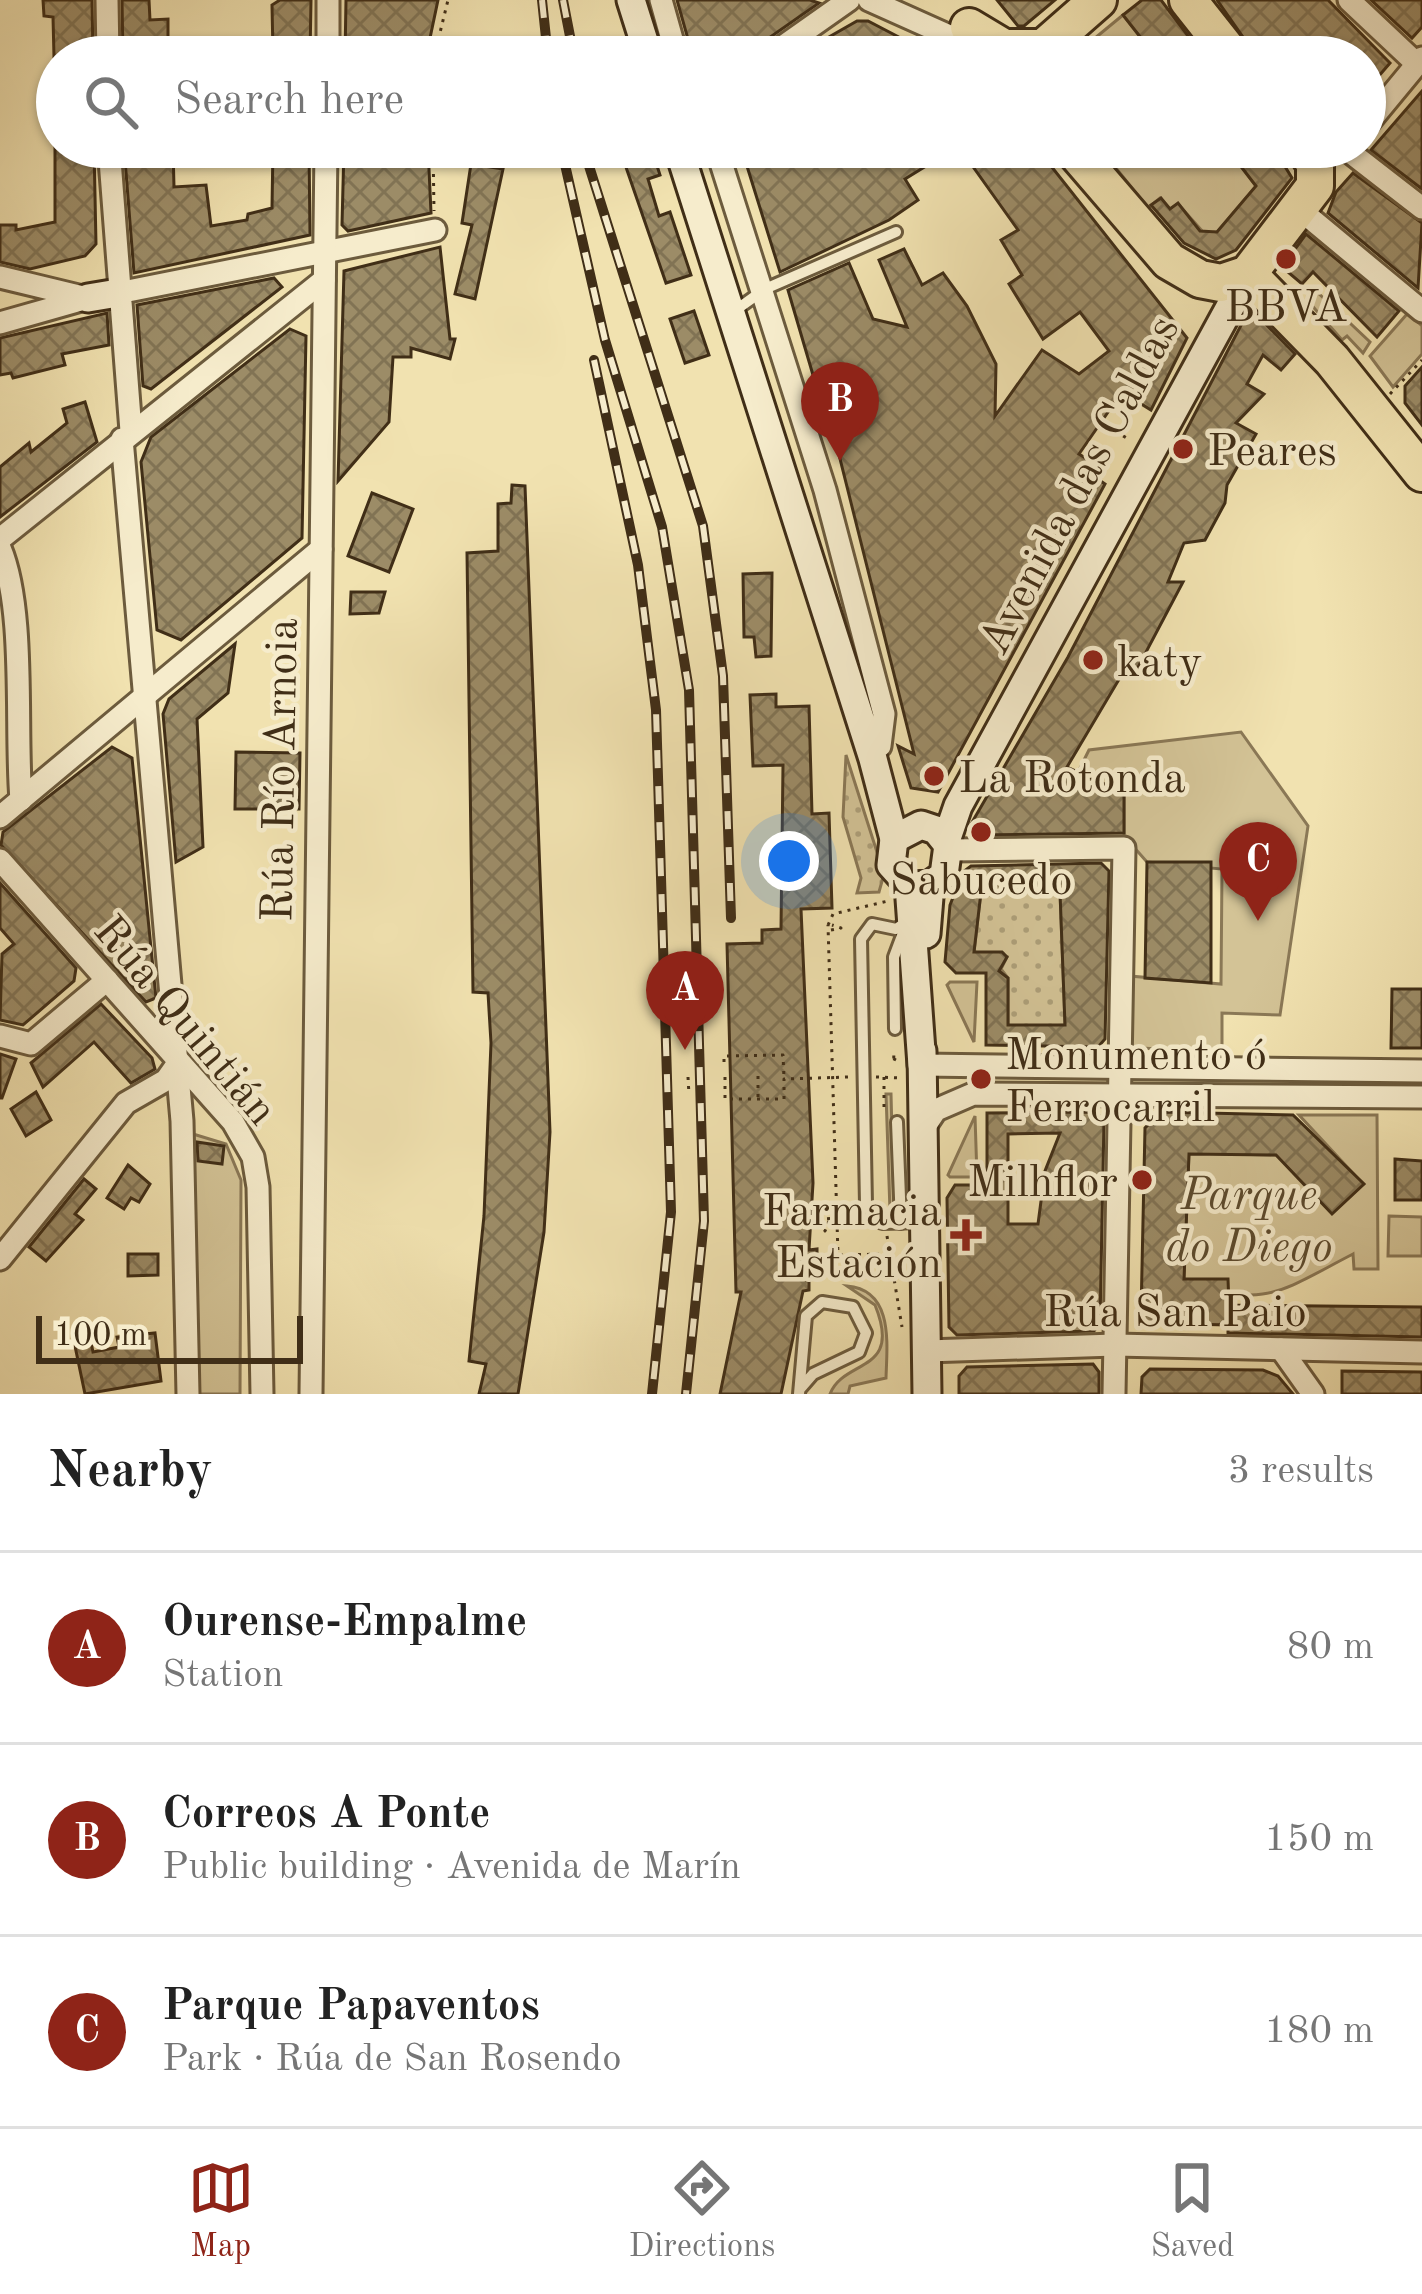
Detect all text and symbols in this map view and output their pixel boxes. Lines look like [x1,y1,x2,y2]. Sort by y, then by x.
search box [36,36,1386,168]
icon: search [78,69,144,135]
text: Search here [174,79,404,124]
marker: BBVA [1273,246,1299,272]
place label: BBVA [1224,287,1348,332]
street label: Avenida das Caldas [973,309,1189,663]
pin: B [801,362,879,461]
place label: Peares [1207,431,1337,476]
marker: Peares [1170,436,1196,462]
street label: Rúa Río Arnoia [257,618,308,923]
place label: katy [1117,642,1202,687]
marker: katy [1080,647,1106,673]
place label: La Rotonda [958,758,1186,803]
marker: La Rotonda [921,763,947,789]
marker: Sabucedo [968,819,994,845]
pin: C [1219,822,1297,921]
your location [759,831,819,891]
place label: Sabucedo [889,860,1073,905]
street label: Rúa Quintián [84,909,284,1135]
pin: A [646,951,724,1050]
place label: Monumento ó Ferrocarril [1005,1035,1267,1132]
marker: Monumento ó Ferrocarril [968,1066,994,1092]
place label: Milhflor [967,1162,1118,1207]
marker: Milhflor [1129,1167,1155,1193]
park label: Parque do Diego [1166,1175,1332,1272]
place label: Farmacia Estación [762,1191,942,1288]
marker: Farmacia Estación [953,1222,979,1248]
street label: Rúa San Paio [1043,1292,1307,1337]
scale bar [36,1310,303,1363]
text: 100 m [54,1320,147,1353]
text: Nearby [48,1447,213,1498]
text: 3 results [1228,1452,1374,1491]
text: Ourense-Empalme [162,1601,527,1646]
text: A [72,1628,102,1667]
text: 80 m [1287,1628,1374,1667]
text: Station [162,1656,284,1695]
text: Correos A Ponte [162,1793,490,1838]
text: B [73,1820,101,1859]
text: 150 m [1264,1820,1374,1859]
text: Public building · Avenida de Marín [162,1848,741,1887]
text: Parque Papaventos [162,1985,540,2030]
text: C [74,2012,100,2051]
text: 180 m [1264,2012,1374,2051]
text: Park · Rúa de San Rosendo [162,2040,622,2079]
tab: Map [188,2155,254,2268]
tab: Directions [629,2155,775,2268]
tab: Saved [1150,2155,1234,2268]

